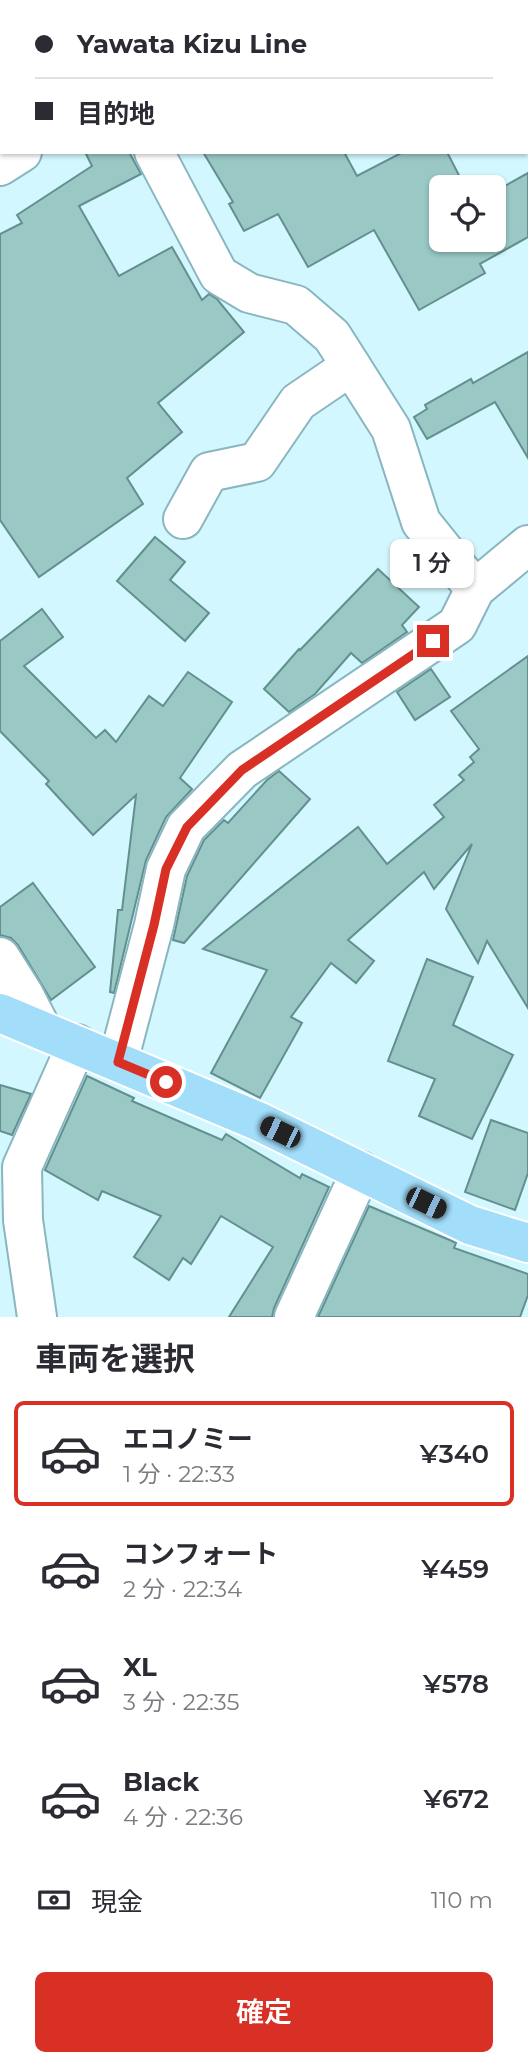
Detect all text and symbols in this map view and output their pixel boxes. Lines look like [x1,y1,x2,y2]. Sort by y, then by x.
text: Yawata Kizu Line [77,28,307,60]
text: 目的地 [77,98,155,130]
map controls [429,175,506,252]
button: locate [429,175,506,252]
callout: 1 分 [391,540,475,588]
text: 1 分 [413,549,451,577]
route end [417,625,449,657]
route start [150,1066,182,1098]
car [257,1113,304,1151]
car [403,1184,450,1222]
text: 車両を選択 [35,1339,195,1378]
icon: car [39,1422,102,1485]
text: エコノミー [123,1423,253,1455]
text: ¥340 [420,1438,489,1470]
text: 1 分 · 22:33 [123,1460,235,1488]
icon: car [39,1537,102,1600]
text: コンフォート [123,1538,278,1570]
text: ¥459 [421,1553,489,1585]
text: 2 分 · 22:34 [123,1575,242,1603]
text: XL [123,1651,157,1683]
icon: car [39,1652,102,1715]
text: ¥578 [423,1668,489,1700]
text: 3 分 · 22:35 [123,1688,240,1716]
text: Black [123,1766,199,1798]
icon: car [39,1767,102,1830]
text: ¥672 [423,1783,489,1815]
text: 4 分 · 22:36 [123,1803,243,1831]
icon: cash [35,1881,73,1919]
text: 現金 [91,1886,143,1918]
text: 110 m [431,1886,493,1914]
button: 確定 [35,1972,493,2052]

